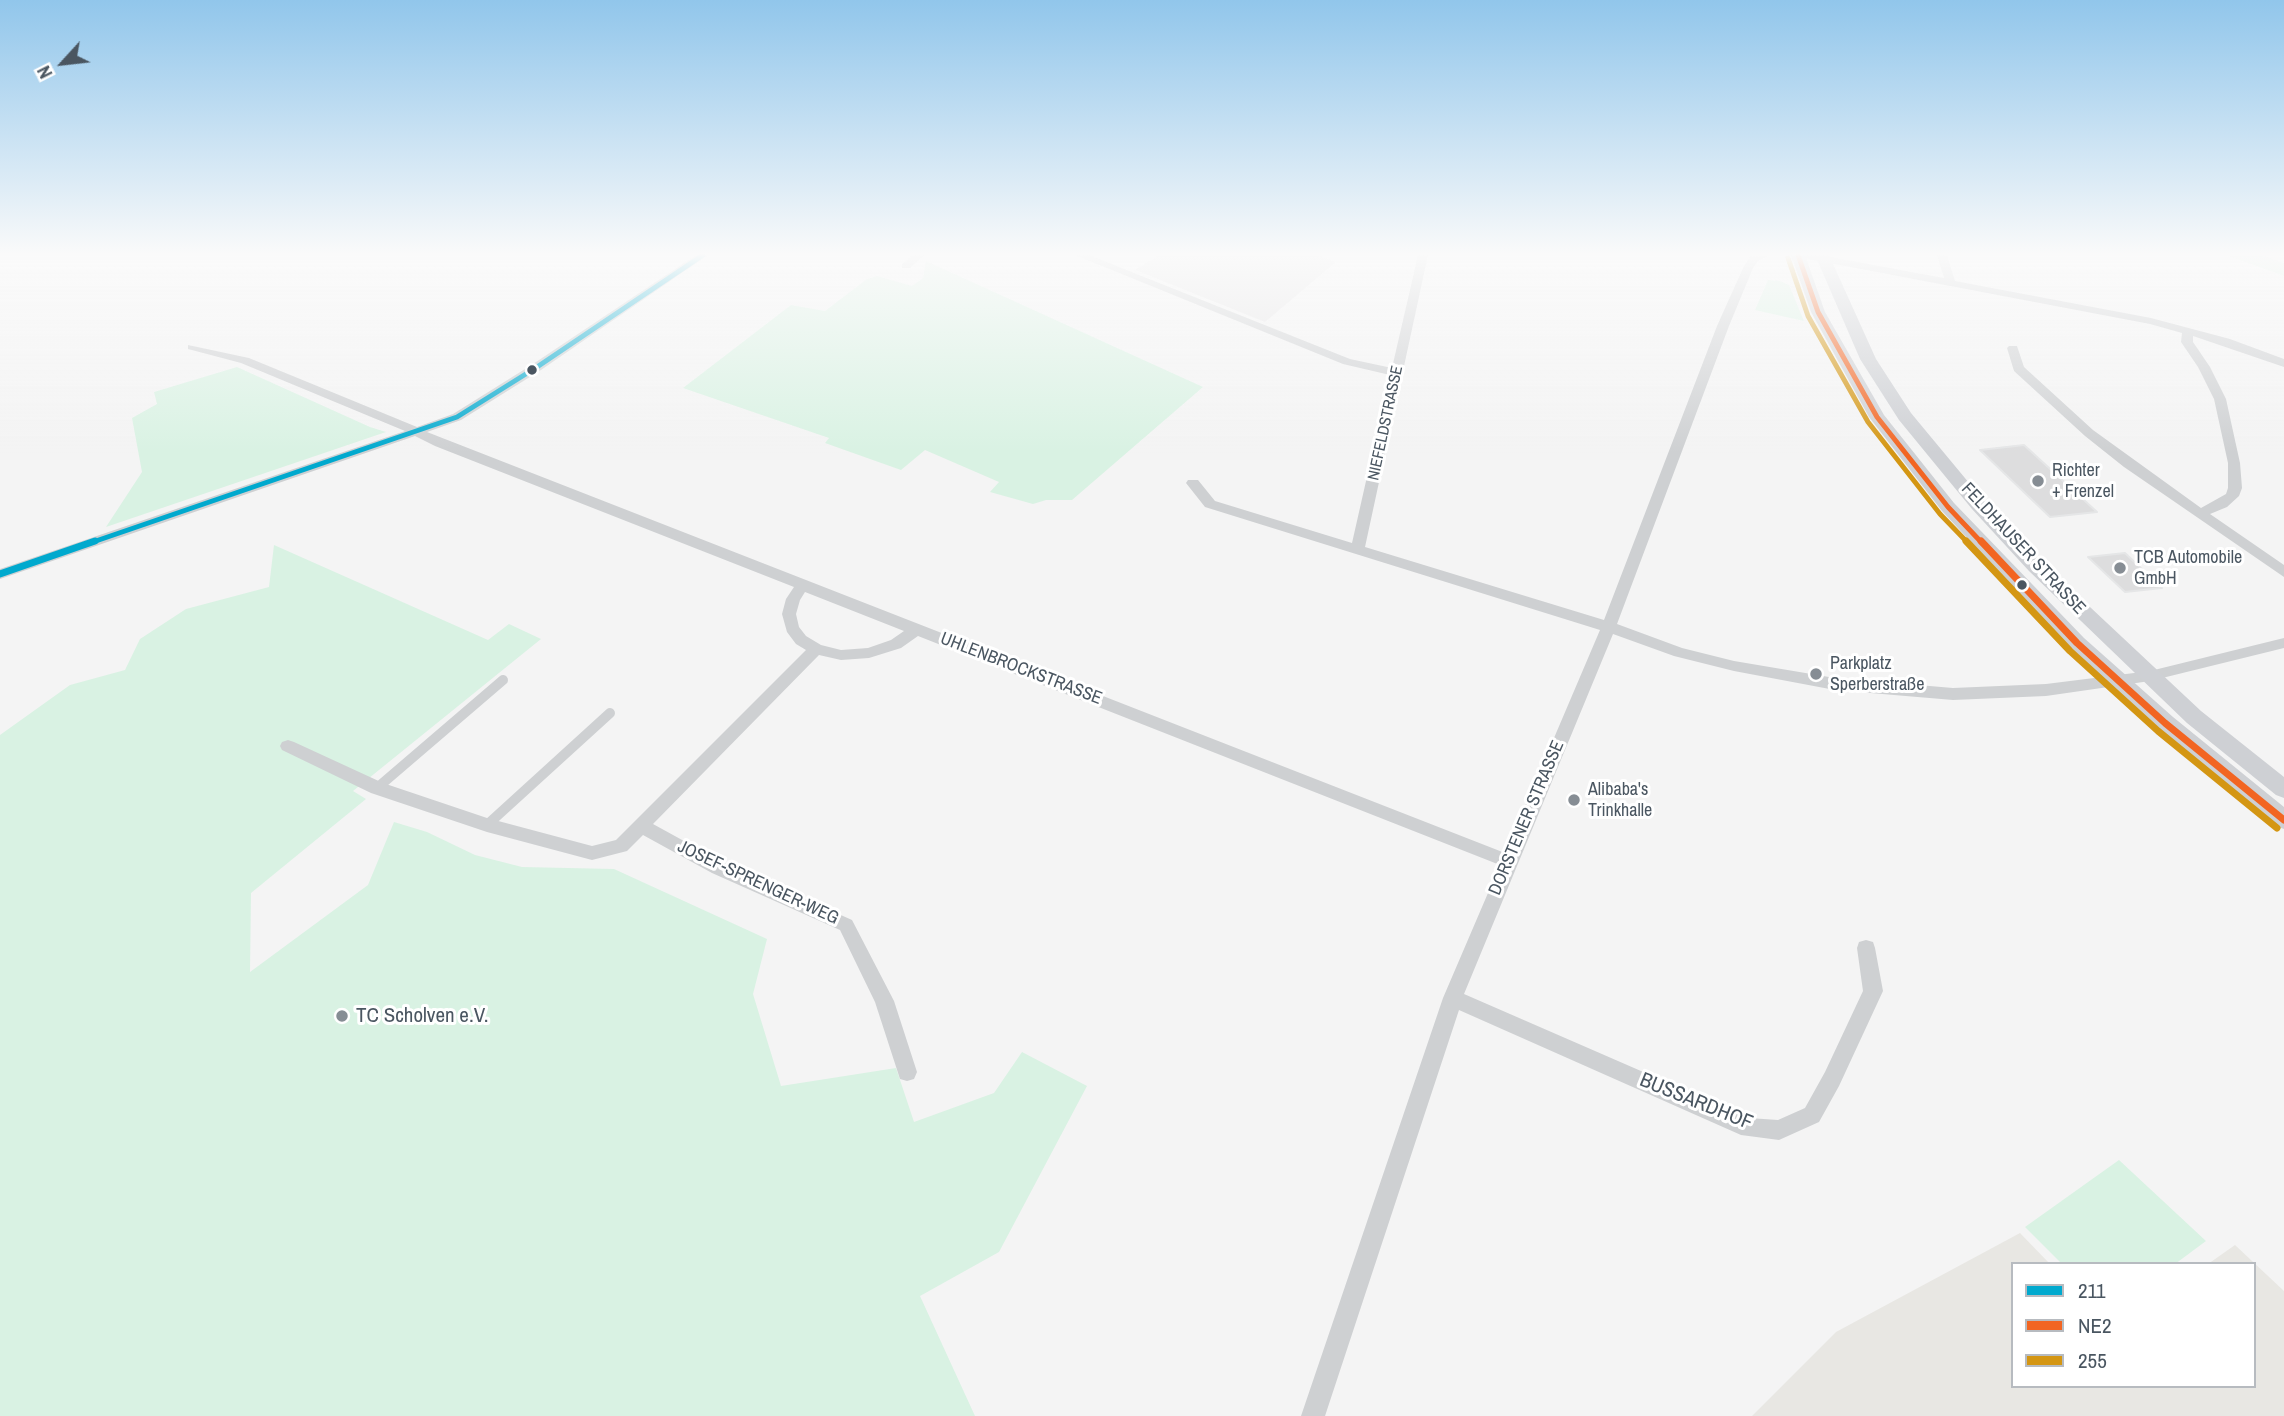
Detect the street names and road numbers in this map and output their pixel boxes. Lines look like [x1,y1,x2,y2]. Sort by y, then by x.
street label: NIEFELDSTRASSE [1364,364,1408,482]
street label: FELDHAUSER STRASSE [1956,479,2090,619]
street label: UHLENBROCKSTRASSE [937,628,1105,710]
street label: DORSTENER STRASSE [1485,738,1569,898]
street label: JOSEF-SPRENGER-WEG [674,836,842,930]
street label: BUSSARDHOF [1636,1068,1756,1136]

